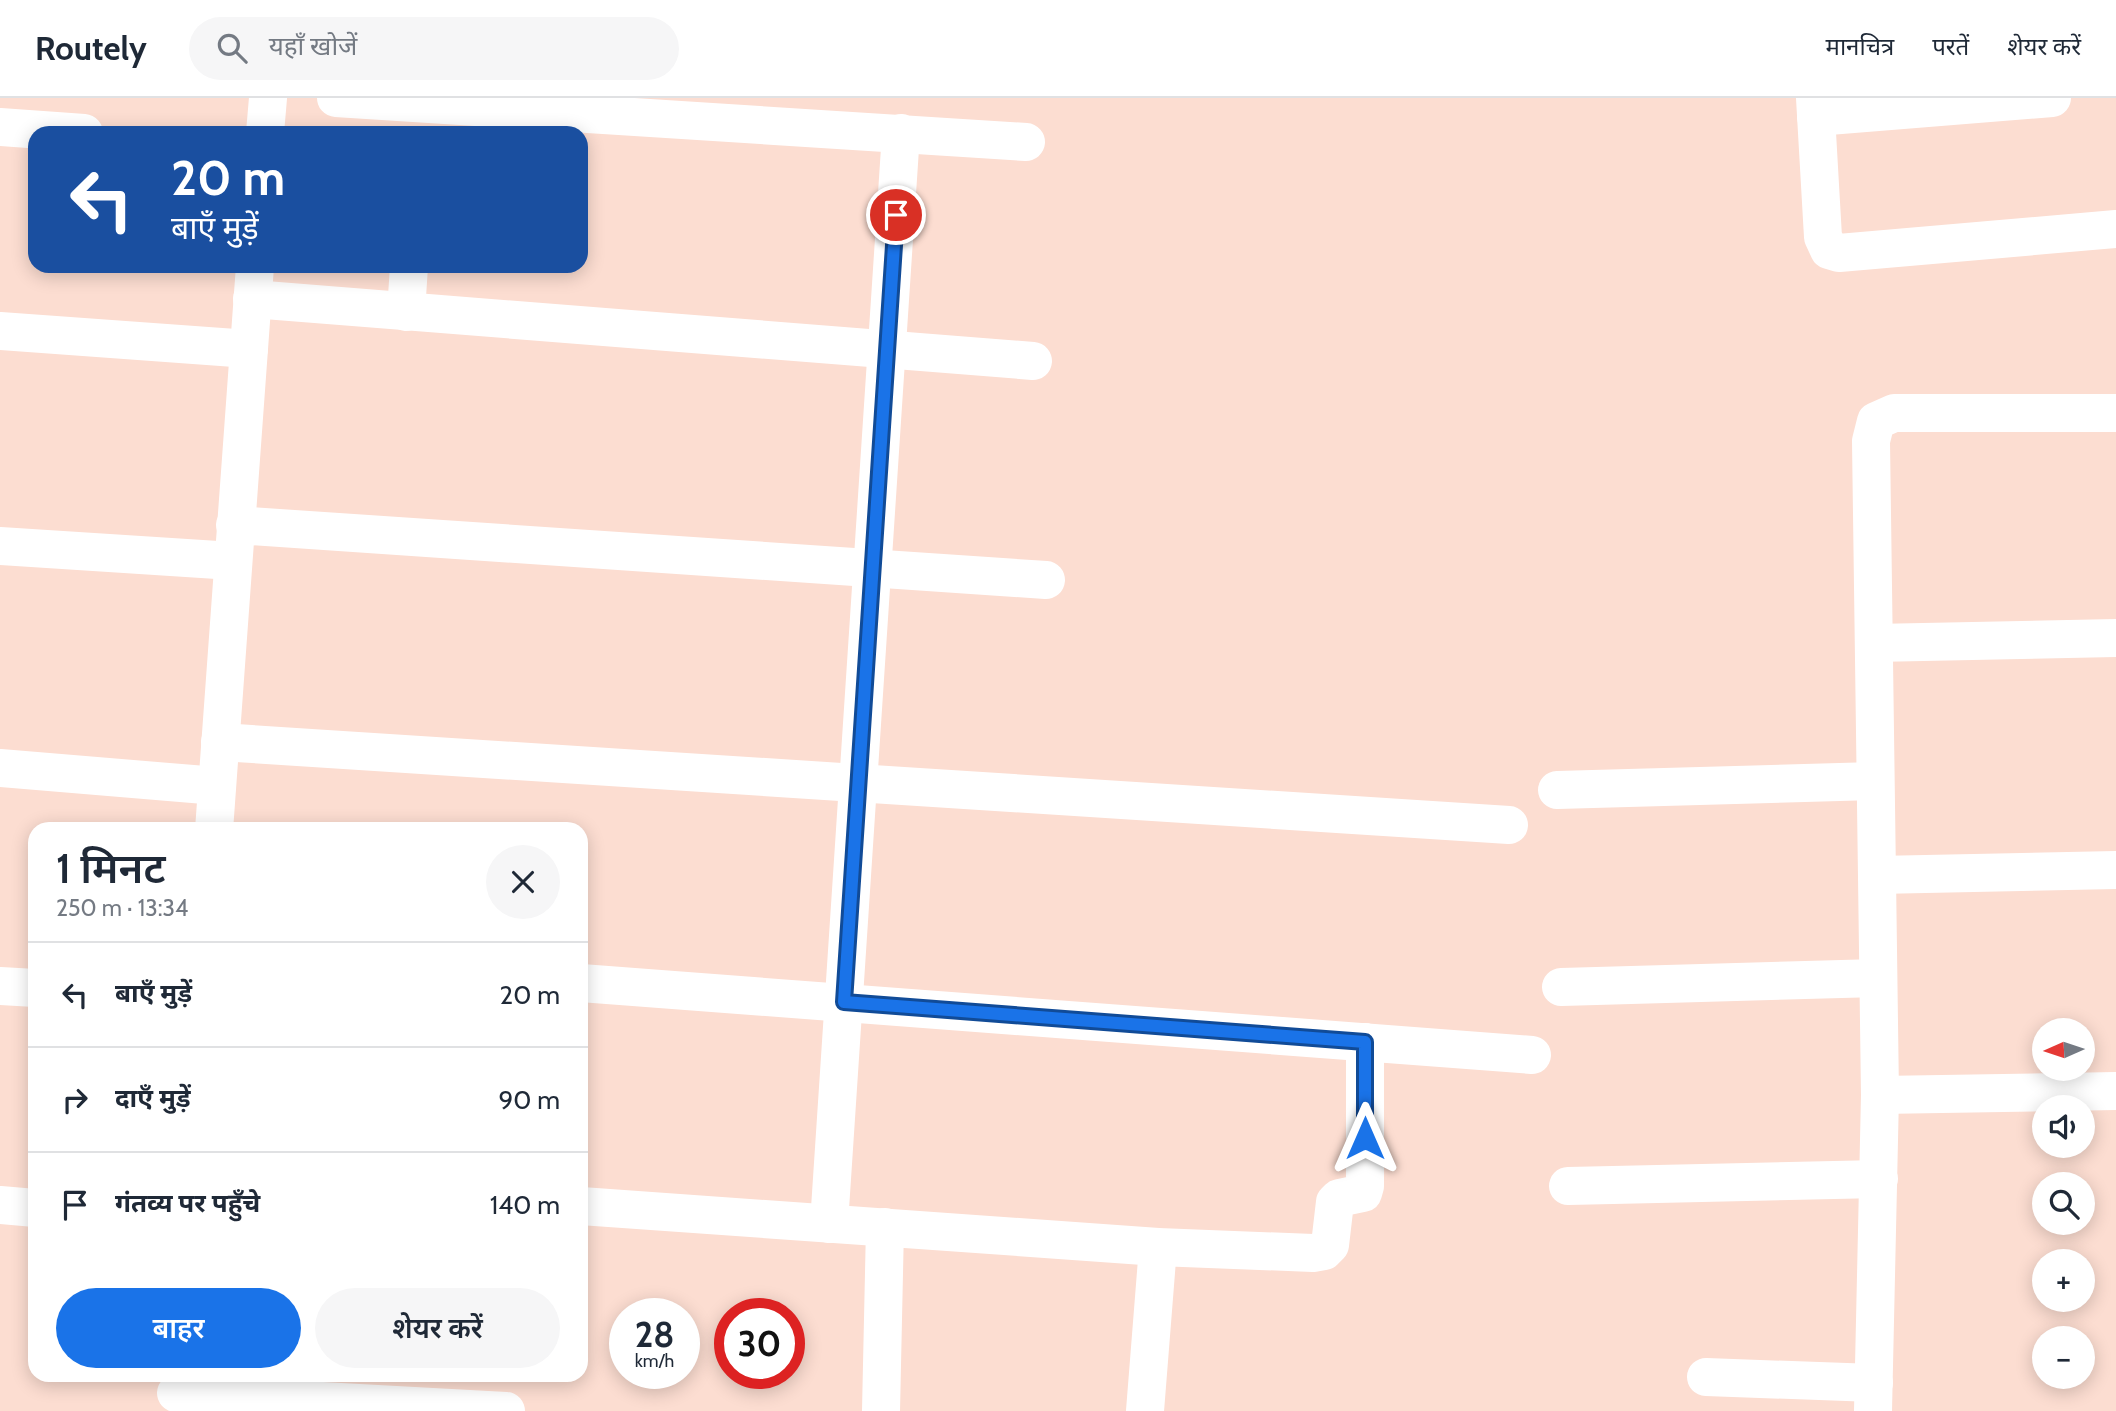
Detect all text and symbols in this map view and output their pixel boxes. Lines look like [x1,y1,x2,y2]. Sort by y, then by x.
search box [189,17,679,80]
text: Routely [35,28,147,68]
icon: search [213,29,251,67]
text: यहाँ खोजें [269,30,357,62]
text: मानचित्र [1826,32,1894,61]
text: परतें [1932,32,1969,61]
text: शेयर करें [2007,32,2081,61]
text: 20 m [171,148,285,207]
icon: left [56,154,147,245]
pin [866,185,926,245]
icon: arrive [877,196,915,234]
text: बाएँ मुड़ें [171,208,259,247]
text: 1 मिनट [56,842,166,894]
button: close [486,845,560,919]
text: 250 m · 13:34 [56,894,188,922]
icon: left [56,976,94,1014]
text: बाएँ मुड़ें [115,977,192,1009]
text: 20 m [500,979,560,1011]
north arrow [2032,1018,2095,1082]
map controls [2032,1018,2095,1389]
icon: right [56,1081,94,1119]
text: दाएँ मुड़ें [115,1082,191,1114]
text: 90 m [498,1084,560,1116]
button: sound [2032,1095,2095,1158]
position arrow [1328,1101,1402,1175]
button: search [2032,1172,2095,1235]
icon: arrive [56,1186,94,1224]
text: गंतव्य पर पहुँचे [115,1187,260,1219]
text: 140 m [490,1189,560,1221]
button: + [2032,1249,2095,1312]
button: बाहर [56,1288,301,1368]
button: शेयर करें [315,1288,560,1368]
speed limit sign: 30 [714,1298,805,1389]
text: 28 [635,1313,674,1356]
button: − [2032,1326,2095,1389]
text: km/h [635,1350,674,1372]

